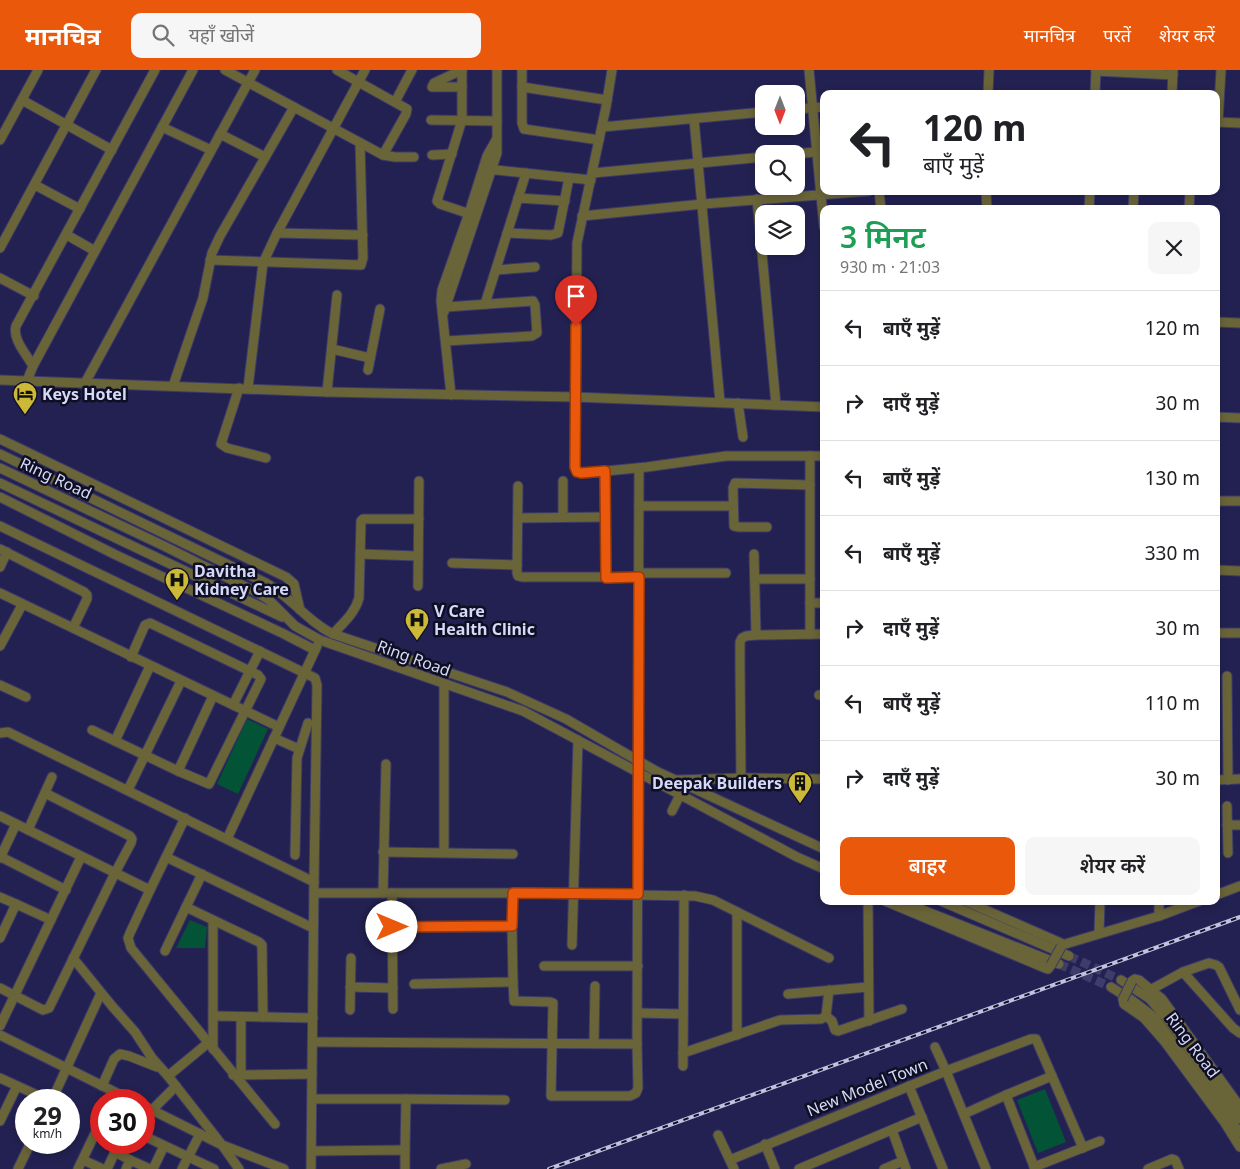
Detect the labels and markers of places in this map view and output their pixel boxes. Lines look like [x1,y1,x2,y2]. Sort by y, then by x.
pin [555,275,597,326]
hotel icon: Keys Hotel [12,381,38,415]
place label: Keys Hotel [42,383,127,405]
place label: Davitha Kidney Care [194,560,289,600]
hospital icon: Davitha Kidney Care [164,567,190,601]
place label: V Care Health Clinic [434,600,535,640]
hospital icon: V Care Health Clinic [404,607,430,641]
building icon: Deepak Builders [787,770,813,804]
place label: Deepak Builders [652,772,782,794]

